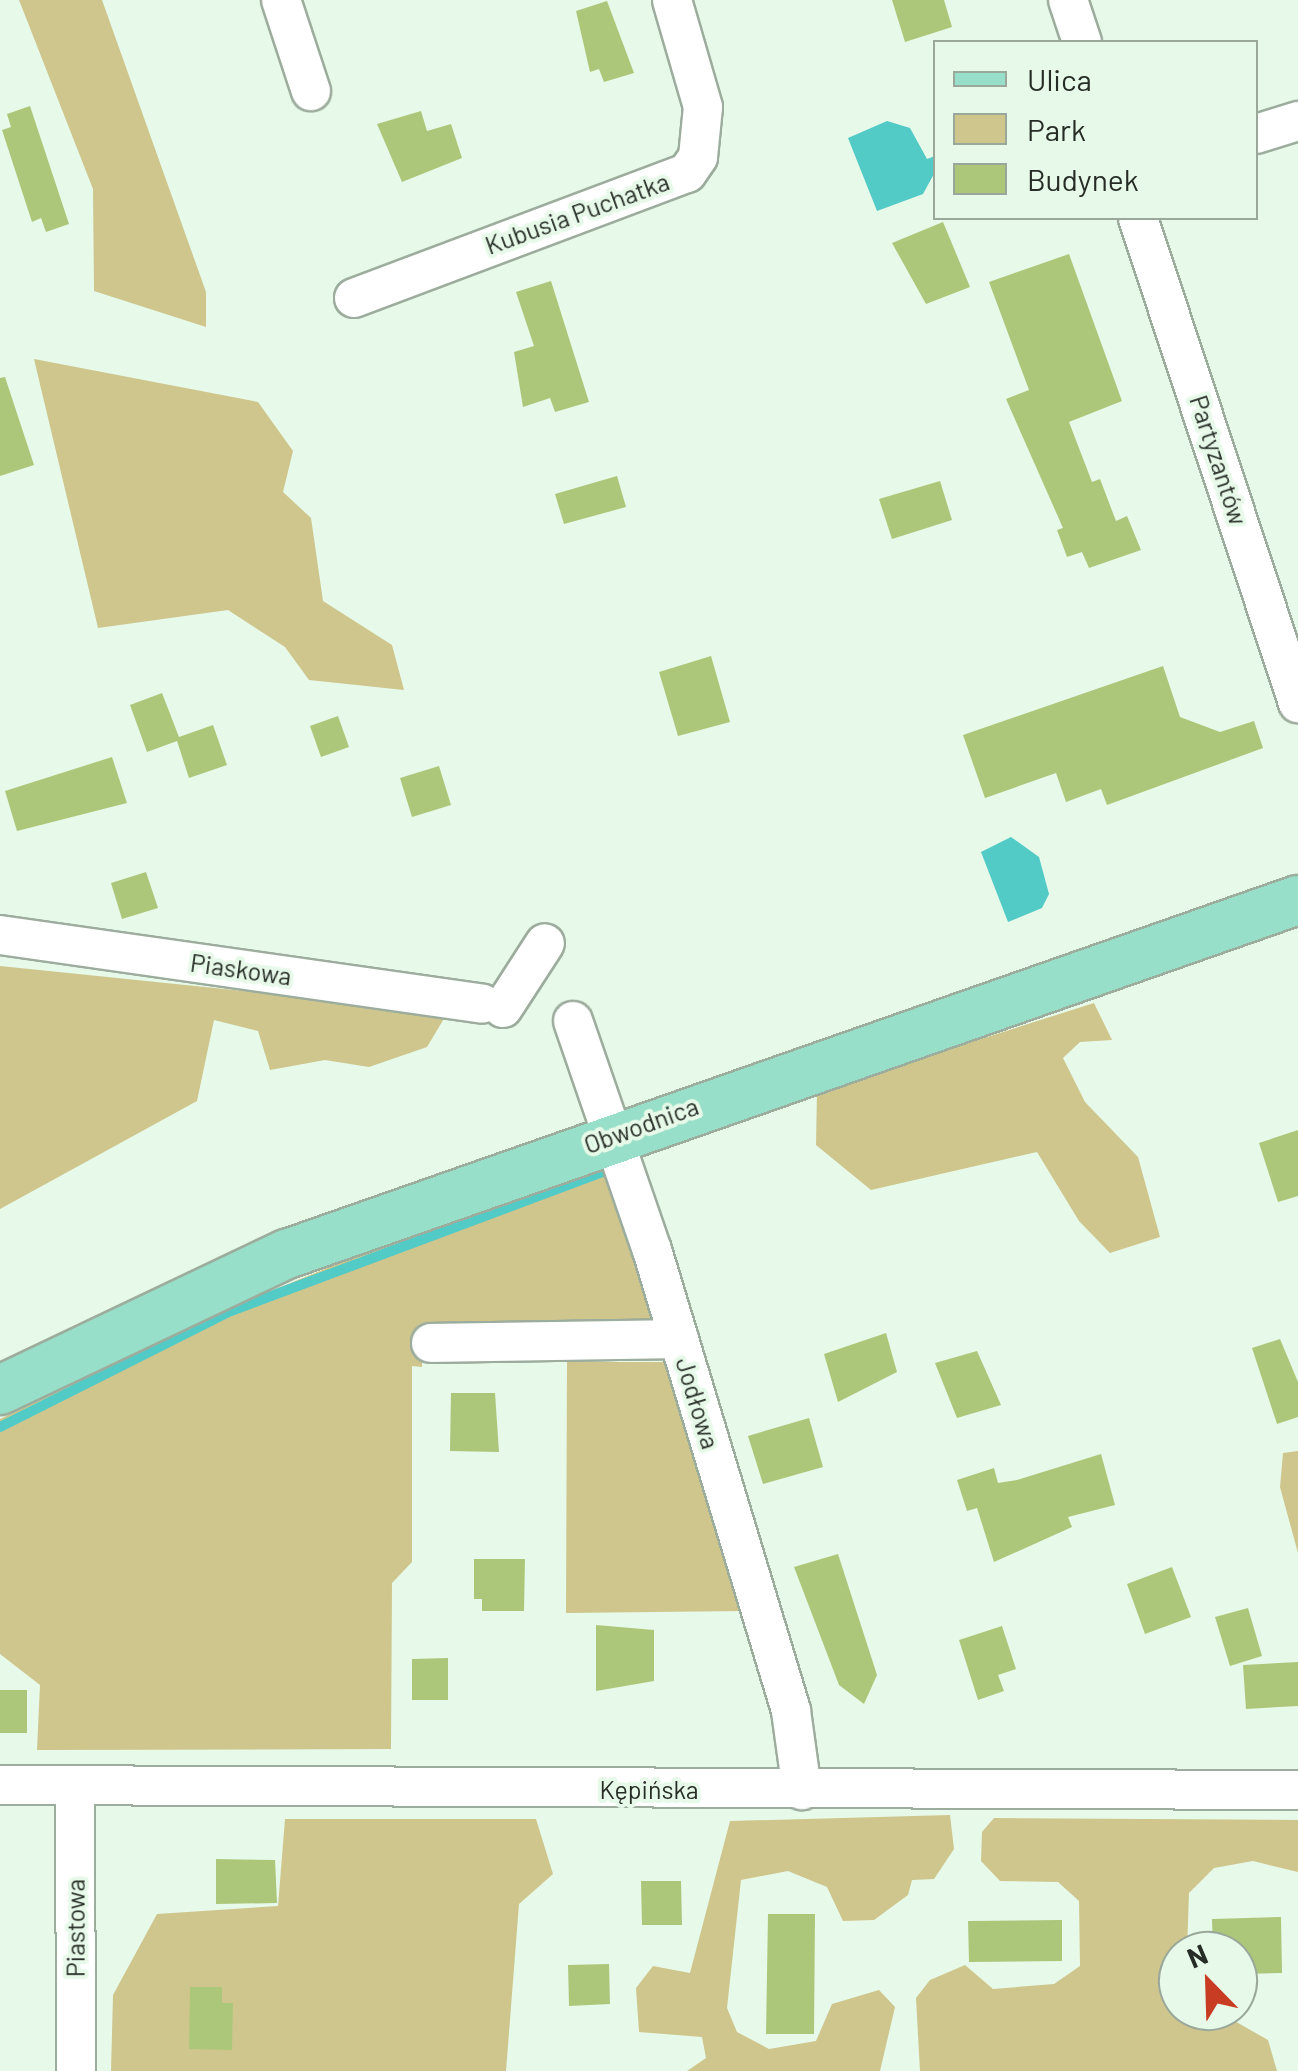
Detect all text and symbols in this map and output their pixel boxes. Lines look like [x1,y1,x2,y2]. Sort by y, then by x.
legend [933,40,1258,220]
text: Ulica [1027,61,1092,97]
text: Park [1027,111,1086,147]
text: Budynek [1027,161,1139,197]
street label: Kubusia Puchatka [481,166,673,260]
street label: Partyzantów [1184,391,1254,529]
street label: Piaskowa [189,947,293,991]
street label: Obwodnica [580,1090,702,1160]
street label: Jodłowa [670,1354,726,1452]
street label: Kępińska [600,1774,698,1804]
street label: Piastowa [60,1879,90,1977]
north arrow [1158,1931,1258,2031]
text: N [1182,1936,1212,1975]

